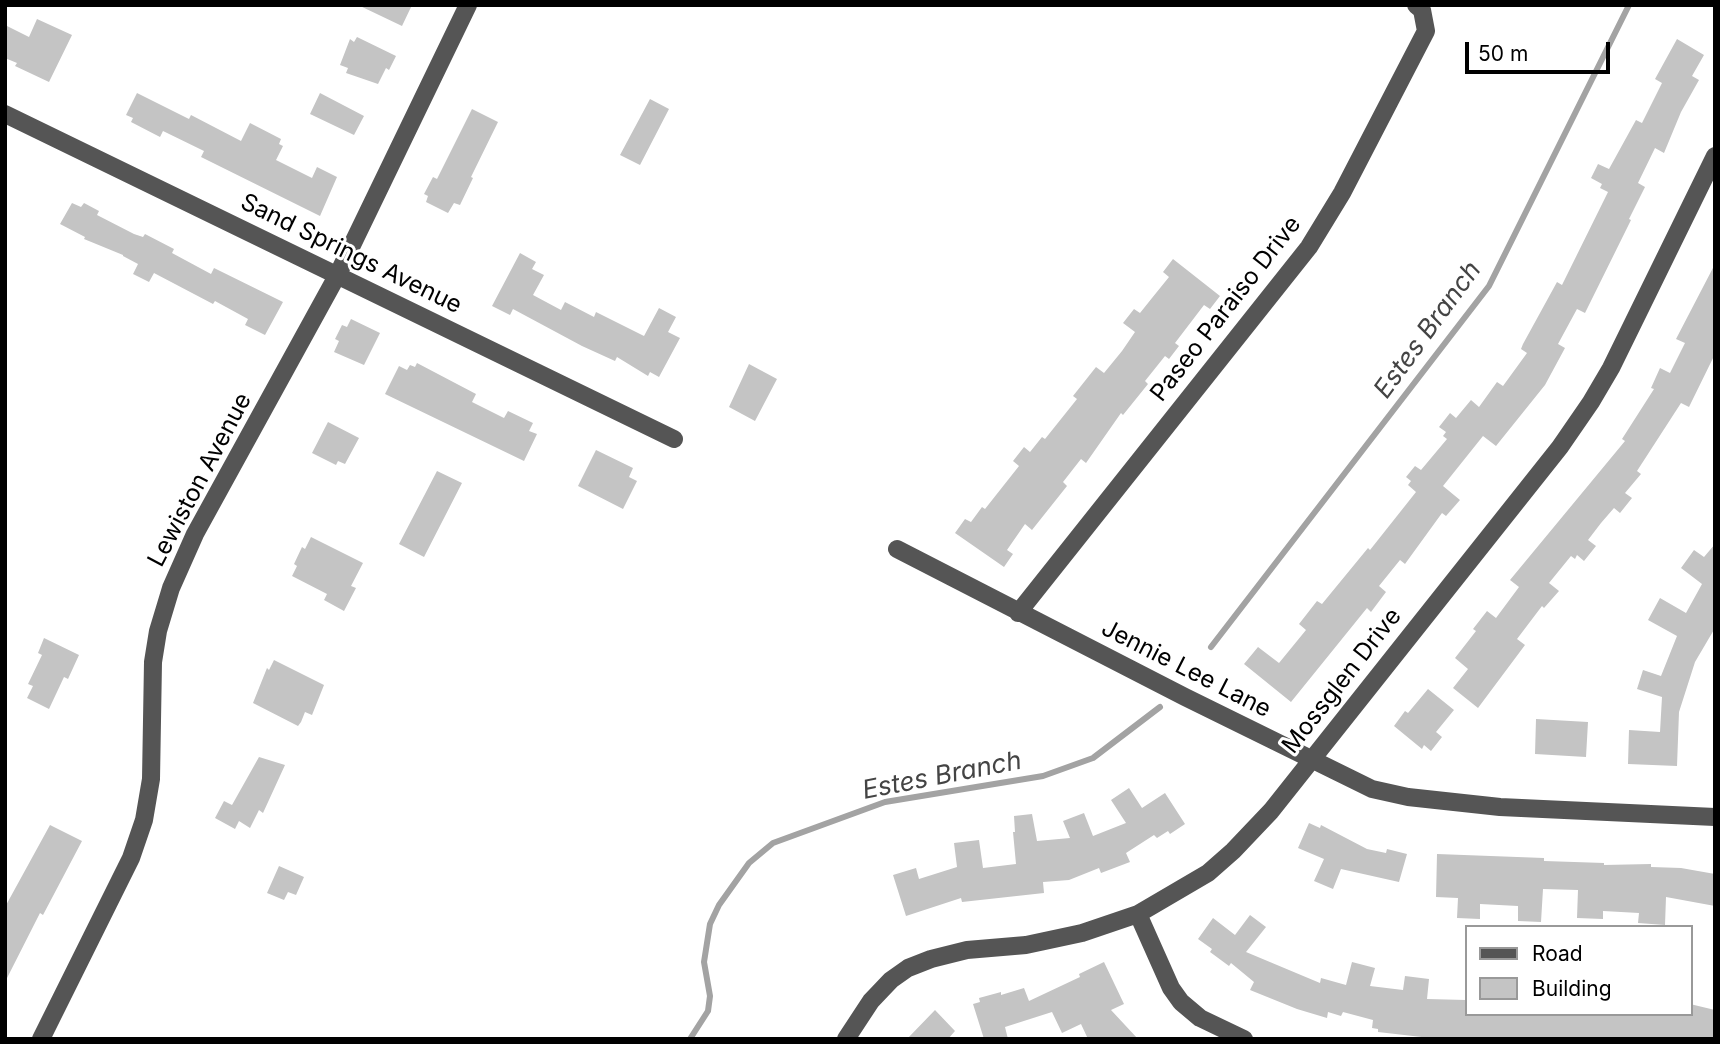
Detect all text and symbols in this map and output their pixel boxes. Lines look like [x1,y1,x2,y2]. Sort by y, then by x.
scale bar [1468,28,1613,72]
text: 50 m [1478,41,1528,66]
street label: Sand Springs Avenue [236,188,466,320]
street label: Paseo Paraiso Drive [1145,211,1307,407]
water label: Estes Branch [1368,255,1488,405]
street label: Lewiston Avenue [142,388,258,572]
street label: Mossglen Drive [1276,603,1408,759]
street label: Jennie Lee Lane [1097,614,1275,724]
water label: Estes Branch [860,745,1024,807]
legend [1464,925,1692,1016]
text: Road [1532,941,1583,966]
text: Building [1532,976,1612,1001]

